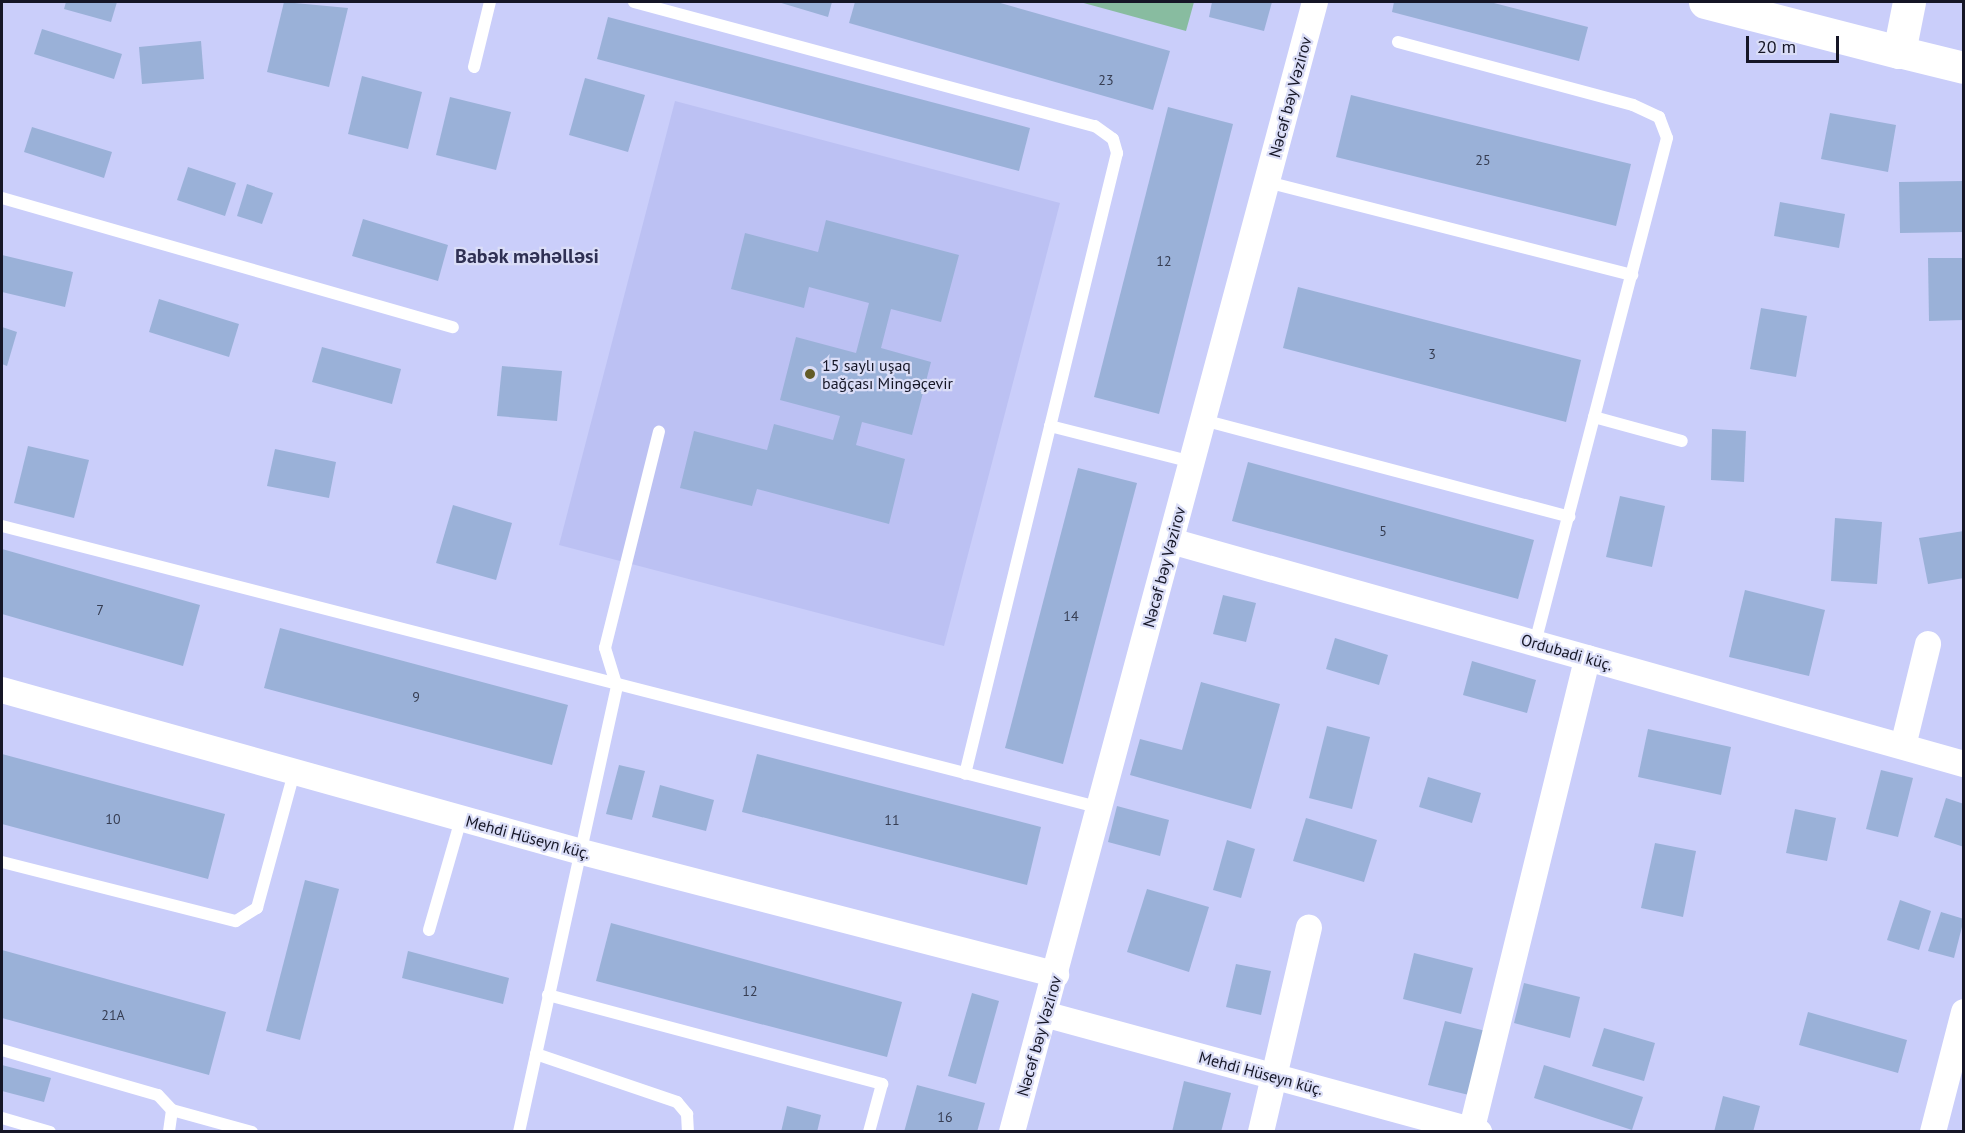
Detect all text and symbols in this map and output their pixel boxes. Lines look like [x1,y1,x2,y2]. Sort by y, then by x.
scale bar [1749,24,1842,62]
street label: Nəcəf bəy Vəzirov [1265,34,1315,160]
text: 20 m [1757,35,1796,58]
house number: 23 [1098,72,1114,88]
house number: 25 [1475,152,1491,168]
district label: Babək məhəlləsi [455,244,599,268]
house number: 12 [1156,253,1172,269]
house number: 3 [1428,346,1436,362]
place label: 15 saylı uşaq bağçası Mingəçevir [822,355,953,393]
marker: 15 saylı uşaq bağçası Mingəçevir [803,367,817,381]
street label: Nəcəf bəy Vəzirov [1139,504,1189,630]
house number: 5 [1379,523,1387,539]
house number: 7 [96,602,104,618]
house number: 14 [1063,608,1079,624]
street label: Ordubadi küç. [1519,630,1615,674]
house number: 9 [412,689,420,705]
house number: 10 [105,811,121,827]
street label: Mehdi Hüseyn küç. [464,811,592,863]
house number: 11 [884,812,900,828]
street label: Nəcəf bəy Vəzirov [1012,973,1066,1099]
house number: 12 [742,983,758,999]
house number: 21A [101,1007,125,1023]
street label: Mehdi Hüseyn küç. [1197,1047,1325,1099]
house number: 16 [937,1109,953,1125]

